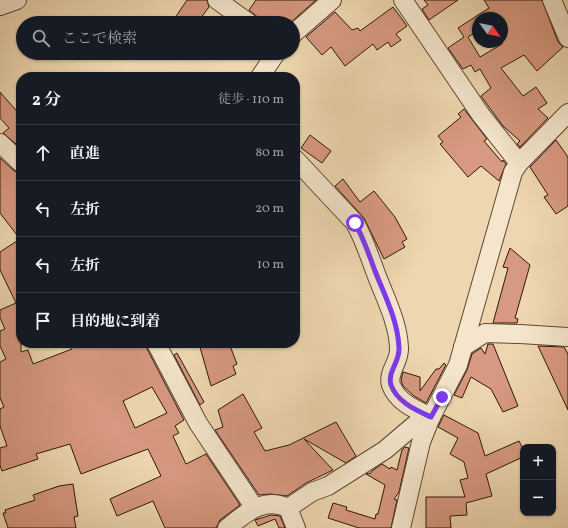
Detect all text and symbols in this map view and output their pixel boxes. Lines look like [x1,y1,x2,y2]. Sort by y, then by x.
north arrow [472,12,508,48]
search box [16,16,300,60]
icon: search [30,27,52,49]
text: ここで検索 [62,29,137,50]
text: 2 分 [32,89,61,112]
text: 徒歩 · 110 m [218,91,284,109]
icon: ahead [32,142,54,164]
text: 直進 [70,144,100,165]
text: 80 m [255,144,284,162]
icon: left [32,198,54,220]
text: 左折 [70,200,100,221]
text: 20 m [255,200,284,218]
route start [346,214,364,232]
icon: left [32,254,54,276]
text: 左折 [70,256,100,277]
text: 10 m [257,256,284,274]
icon: arrive [32,310,54,332]
text: 目的地に到着 [70,312,160,333]
route end [433,388,451,406]
map controls [520,444,556,516]
button: + [520,444,556,480]
button: − [520,480,556,516]

